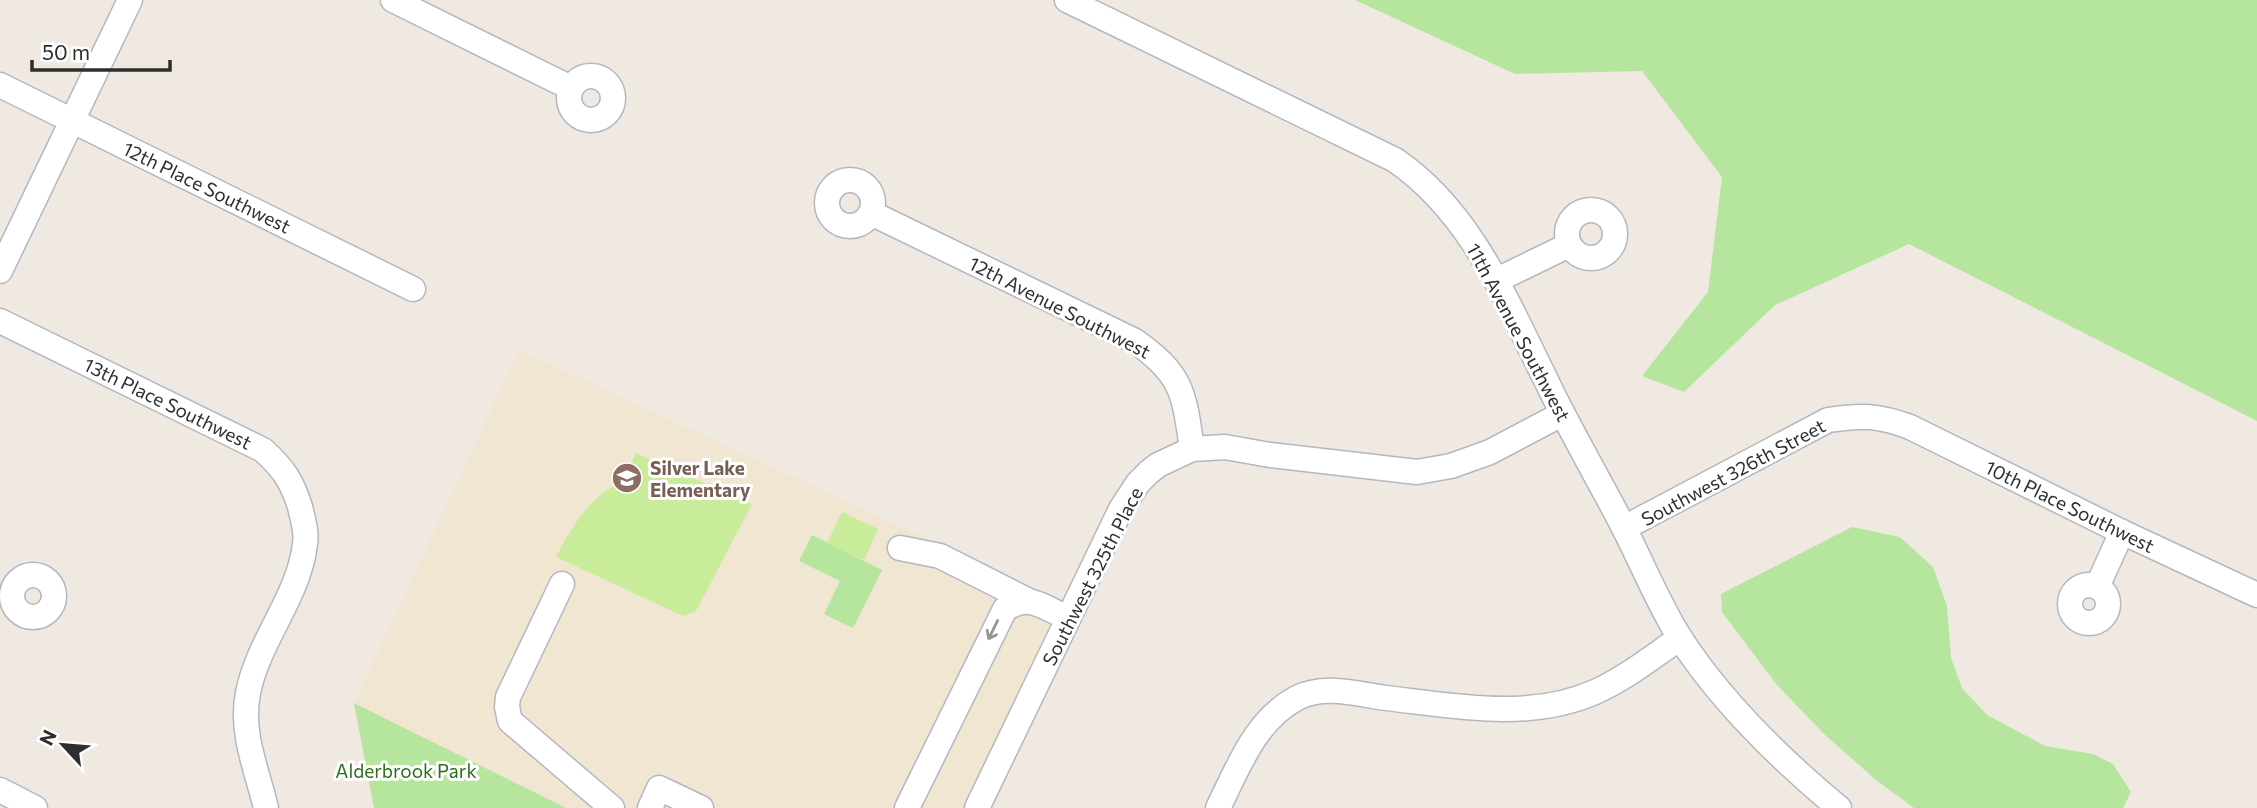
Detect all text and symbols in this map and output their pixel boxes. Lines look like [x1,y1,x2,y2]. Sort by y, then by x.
scale bar [32,28,170,72]
text: 50 m [42,39,90,64]
street label: 12th Place Southwest [119,136,295,238]
street label: 11th Avenue Southwest [1462,239,1576,425]
street label: 12th Avenue Southwest [965,251,1155,363]
street label: 13th Place Southwest [80,352,256,454]
street label: Southwest 326th Street [1637,414,1829,530]
street label: 10th Place Southwest [1982,455,2159,557]
place label: Silver Lake Elementary [650,456,751,501]
school or university icon: Silver Lake Elementary [610,461,644,495]
street label: Southwest 325th Place [1037,483,1147,669]
one-way arrow [986,619,1000,640]
north arrow [28,710,98,780]
text: N [34,726,61,749]
park label: Alderbrook Park [335,759,477,782]

